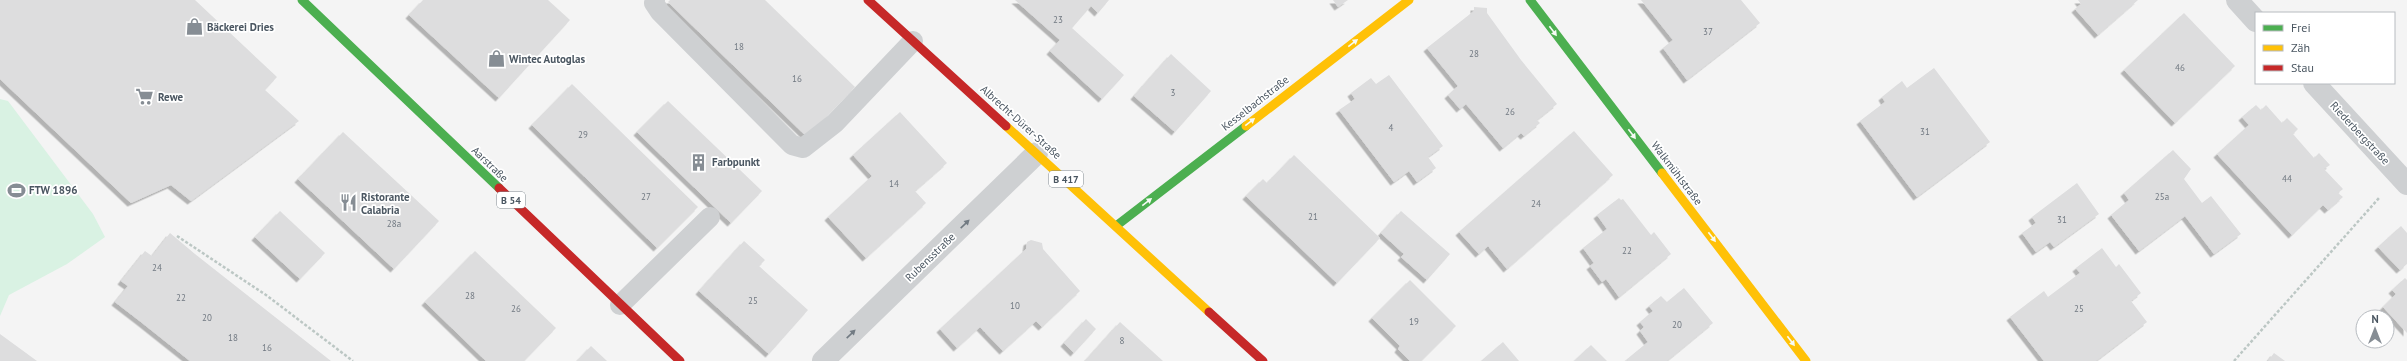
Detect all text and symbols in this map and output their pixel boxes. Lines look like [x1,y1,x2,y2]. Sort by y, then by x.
legend [2255,12,2395,84]
house number: 23 [1053,14,1063,25]
shop icon: Bäckerei Dries [184,17,204,37]
place label: Bäckerei Dries [207,20,274,34]
text: Frei [2291,20,2311,35]
one-way arrow [1549,26,1557,36]
house number: 37 [1703,26,1713,37]
one-way arrow [1348,39,1359,47]
text: Zäh [2291,40,2310,55]
house number: 18 [734,41,744,52]
house number: 28 [1469,48,1479,59]
shop icon: Wintec Autoglas [486,49,506,69]
place label: Wintec Autoglas [509,52,585,66]
text: Stau [2291,60,2314,75]
house number: 46 [2175,62,2185,73]
street label: Kesselbachstraße [1218,72,1292,134]
house number: 16 [792,73,802,84]
street label: Albrecht-Dürer-Straße [978,82,1065,162]
supermarket icon: Rewe [135,87,155,107]
house number: 3 [1171,87,1176,98]
place label: Rewe [158,90,183,104]
street label: Riederbergstraße [2327,99,2393,168]
house number: 26 [1505,106,1515,117]
one-way arrow [1245,118,1256,127]
house number: 4 [1389,122,1394,133]
house number: 31 [1920,126,1930,137]
house number: 29 [578,129,588,140]
one-way arrow [1628,129,1637,140]
street label: Walkmühlstraße [1648,138,1706,208]
street label: Aarstraße [469,143,511,185]
building icon: Farbpunkt [689,152,709,172]
place label: Farbpunkt [712,155,760,169]
road number: B 417 [1049,171,1083,187]
house number: 44 [2282,173,2292,184]
house number: 14 [889,178,899,189]
sports icon: FTW 1896 [6,180,26,200]
place label: FTW 1896 [29,183,77,197]
place label: Ristorante Calabria [361,190,410,217]
house number: 27 [641,191,651,202]
house number: 25a [2155,191,2169,202]
road number: B 54 [497,192,525,208]
restaurant icon: Ristorante Calabria [338,193,358,213]
one-way arrow [1142,197,1153,206]
house number: 24 [1531,198,1541,209]
house number: 21 [1308,211,1318,222]
house number: 31 [2057,214,2067,225]
house number: 28a [387,218,401,229]
one-way arrow [960,219,970,229]
street label: Rubensstraße [902,229,958,284]
one-way arrow [1707,232,1716,243]
house number: 22 [1622,245,1632,256]
house number: 24 [152,262,162,273]
house number: 28 [465,290,475,301]
house number: 22 [176,292,186,303]
house number: 25 [748,295,758,306]
house number: 10 [1010,300,1020,311]
house number: 26 [511,303,521,314]
house number: 25 [2074,303,2084,314]
north arrow [2355,309,2395,349]
house number: 20 [202,312,212,323]
text: N [2371,312,2379,326]
house number: 19 [1409,316,1419,327]
house number: 20 [1672,319,1682,330]
one-way arrow [846,329,856,339]
house number: 18 [228,332,238,343]
house number: 8 [1120,335,1125,346]
one-way arrow [1786,335,1795,346]
house number: 16 [262,342,272,353]

